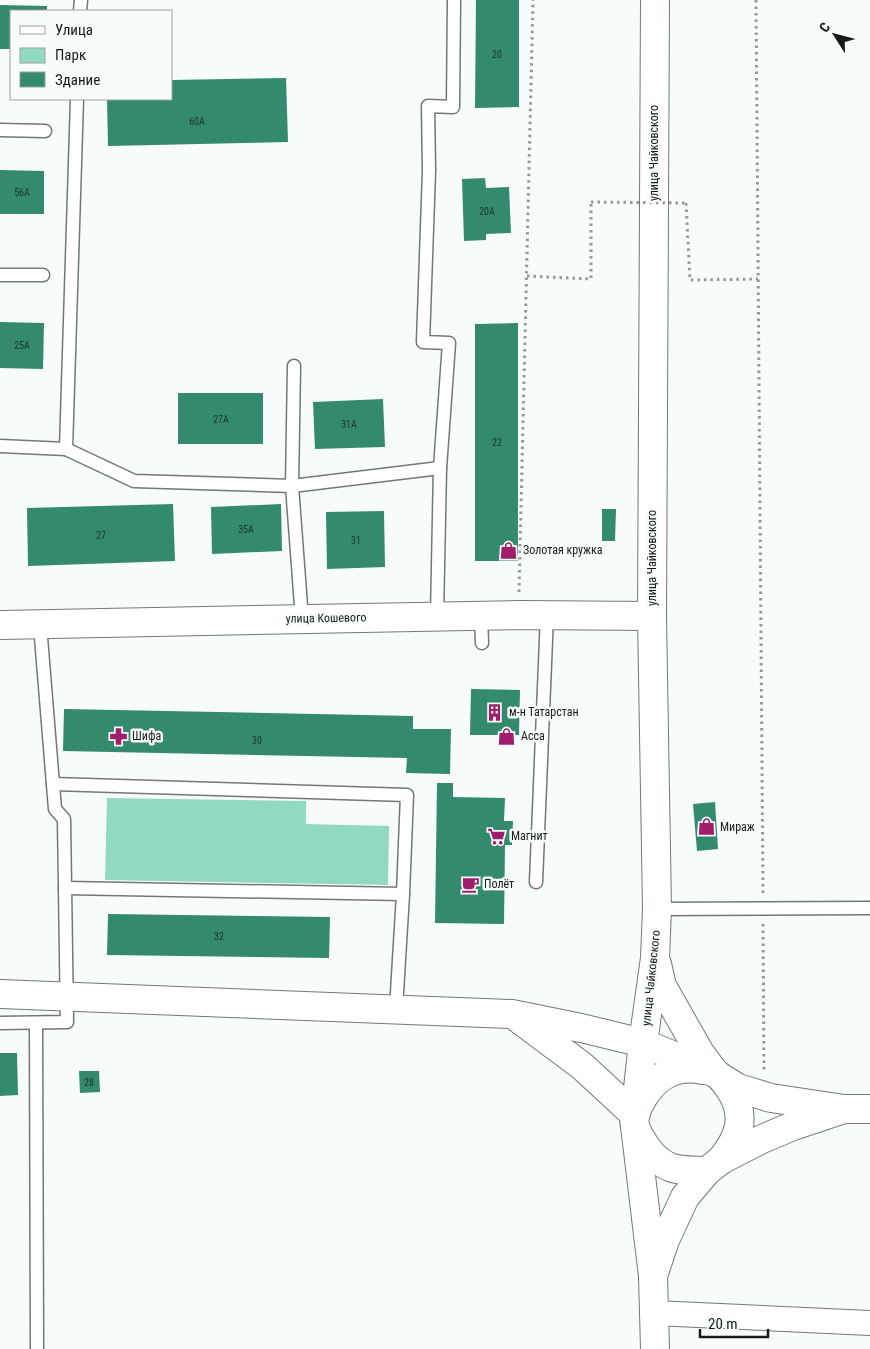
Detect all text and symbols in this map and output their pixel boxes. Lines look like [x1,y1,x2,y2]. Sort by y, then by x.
legend [10,10,172,100]
north arrow [810,10,860,60]
text: С [816,19,833,35]
text: Улица [55,21,93,39]
text: Парк [55,46,86,64]
house number: 20 [492,49,502,60]
text: Здание [55,71,100,89]
street label: улица Чайковского [647,105,661,201]
house number: 60А [189,116,205,127]
house number: 56А [14,187,30,198]
house number: 20А [479,206,495,217]
house number: 25А [14,340,30,351]
house number: 27А [213,414,229,425]
house number: 31А [341,419,357,430]
house number: 22 [492,437,502,448]
street label: улица Чайковского [645,510,659,606]
house number: 35А [238,524,254,535]
house number: 27 [96,530,106,541]
house number: 31 [351,535,361,546]
shop icon: Золотая кружка [499,540,519,560]
place label: Золотая кружка [523,543,603,557]
street label: улица Кошевого [285,610,367,626]
building icon: м-н Татарстан [485,702,505,722]
place label: м-н Татарстан [509,705,579,719]
pharmacy icon: Шифа [108,726,128,746]
shop icon: Acca [497,726,517,746]
place label: Шифа [132,729,161,743]
place label: Acca [521,729,545,743]
house number: 30 [252,735,262,746]
shop icon: Мираж [696,817,716,837]
place label: Мираж [720,820,755,834]
supermarket icon: Магнит [487,826,507,846]
place label: Магнит [511,829,548,843]
cafe icon: Полёт [460,874,480,894]
place label: Полёт [484,877,514,891]
street label: улица Чайковского [639,929,663,1027]
house number: 32 [214,931,224,942]
house number: 28 [84,1077,94,1088]
scale bar [700,1306,768,1338]
text: 20 m [708,1315,738,1333]

